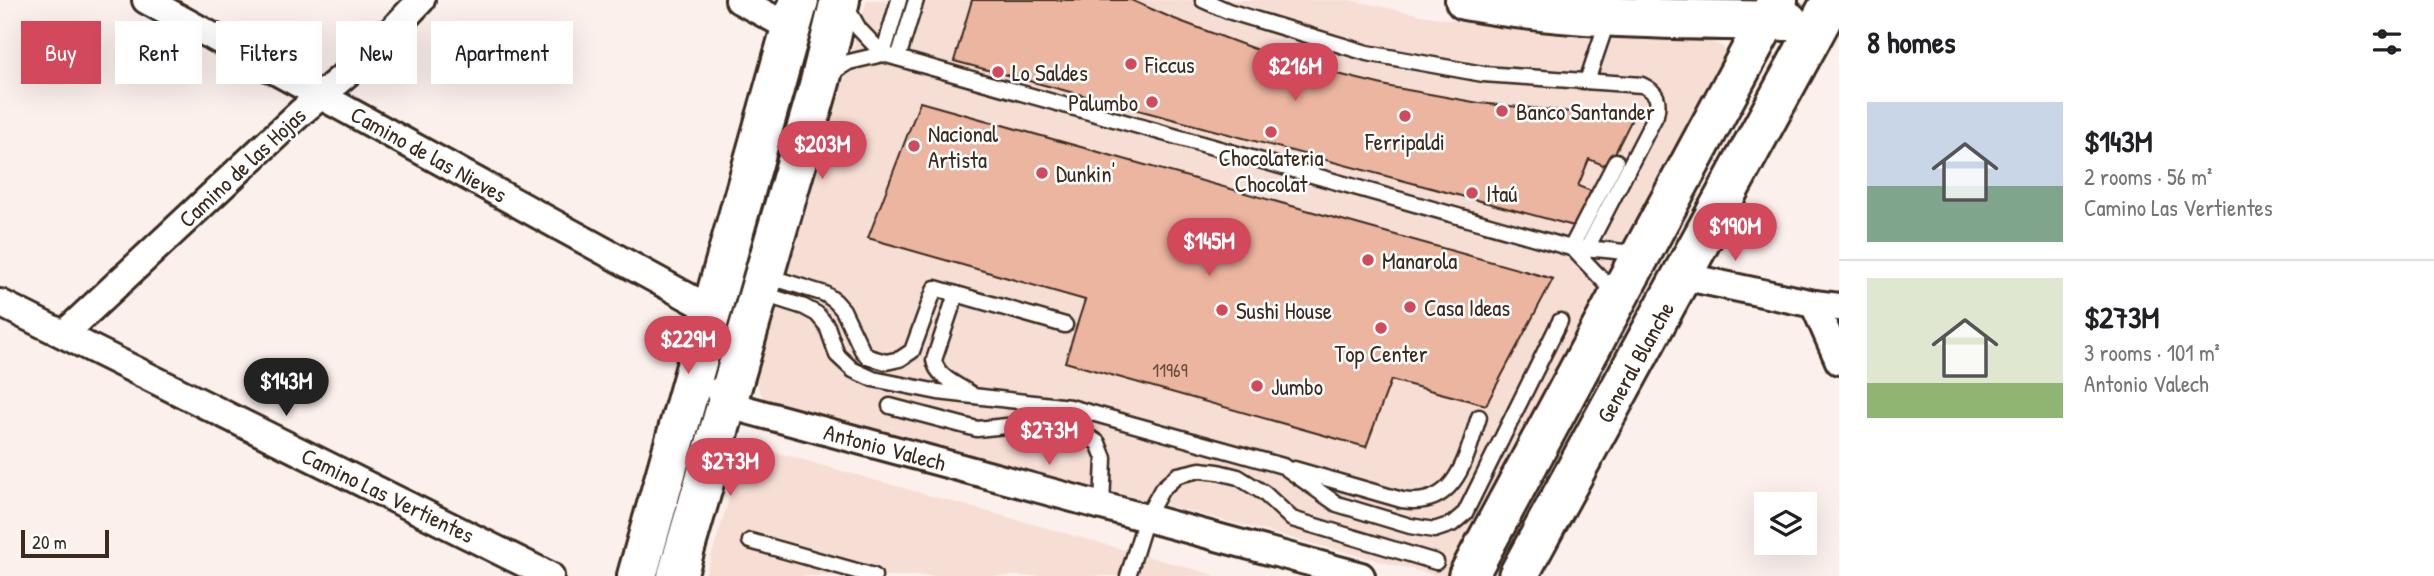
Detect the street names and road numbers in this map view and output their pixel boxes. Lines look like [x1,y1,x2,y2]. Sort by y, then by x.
street label: Camino de las Nieves [345,98,513,210]
street label: Camino de las Hojas [172,100,312,234]
street label: General Blanche [1589,296,1681,428]
street label: Antonio Valech [821,416,950,478]
street label: Camino Las Vertientes [296,440,480,550]

